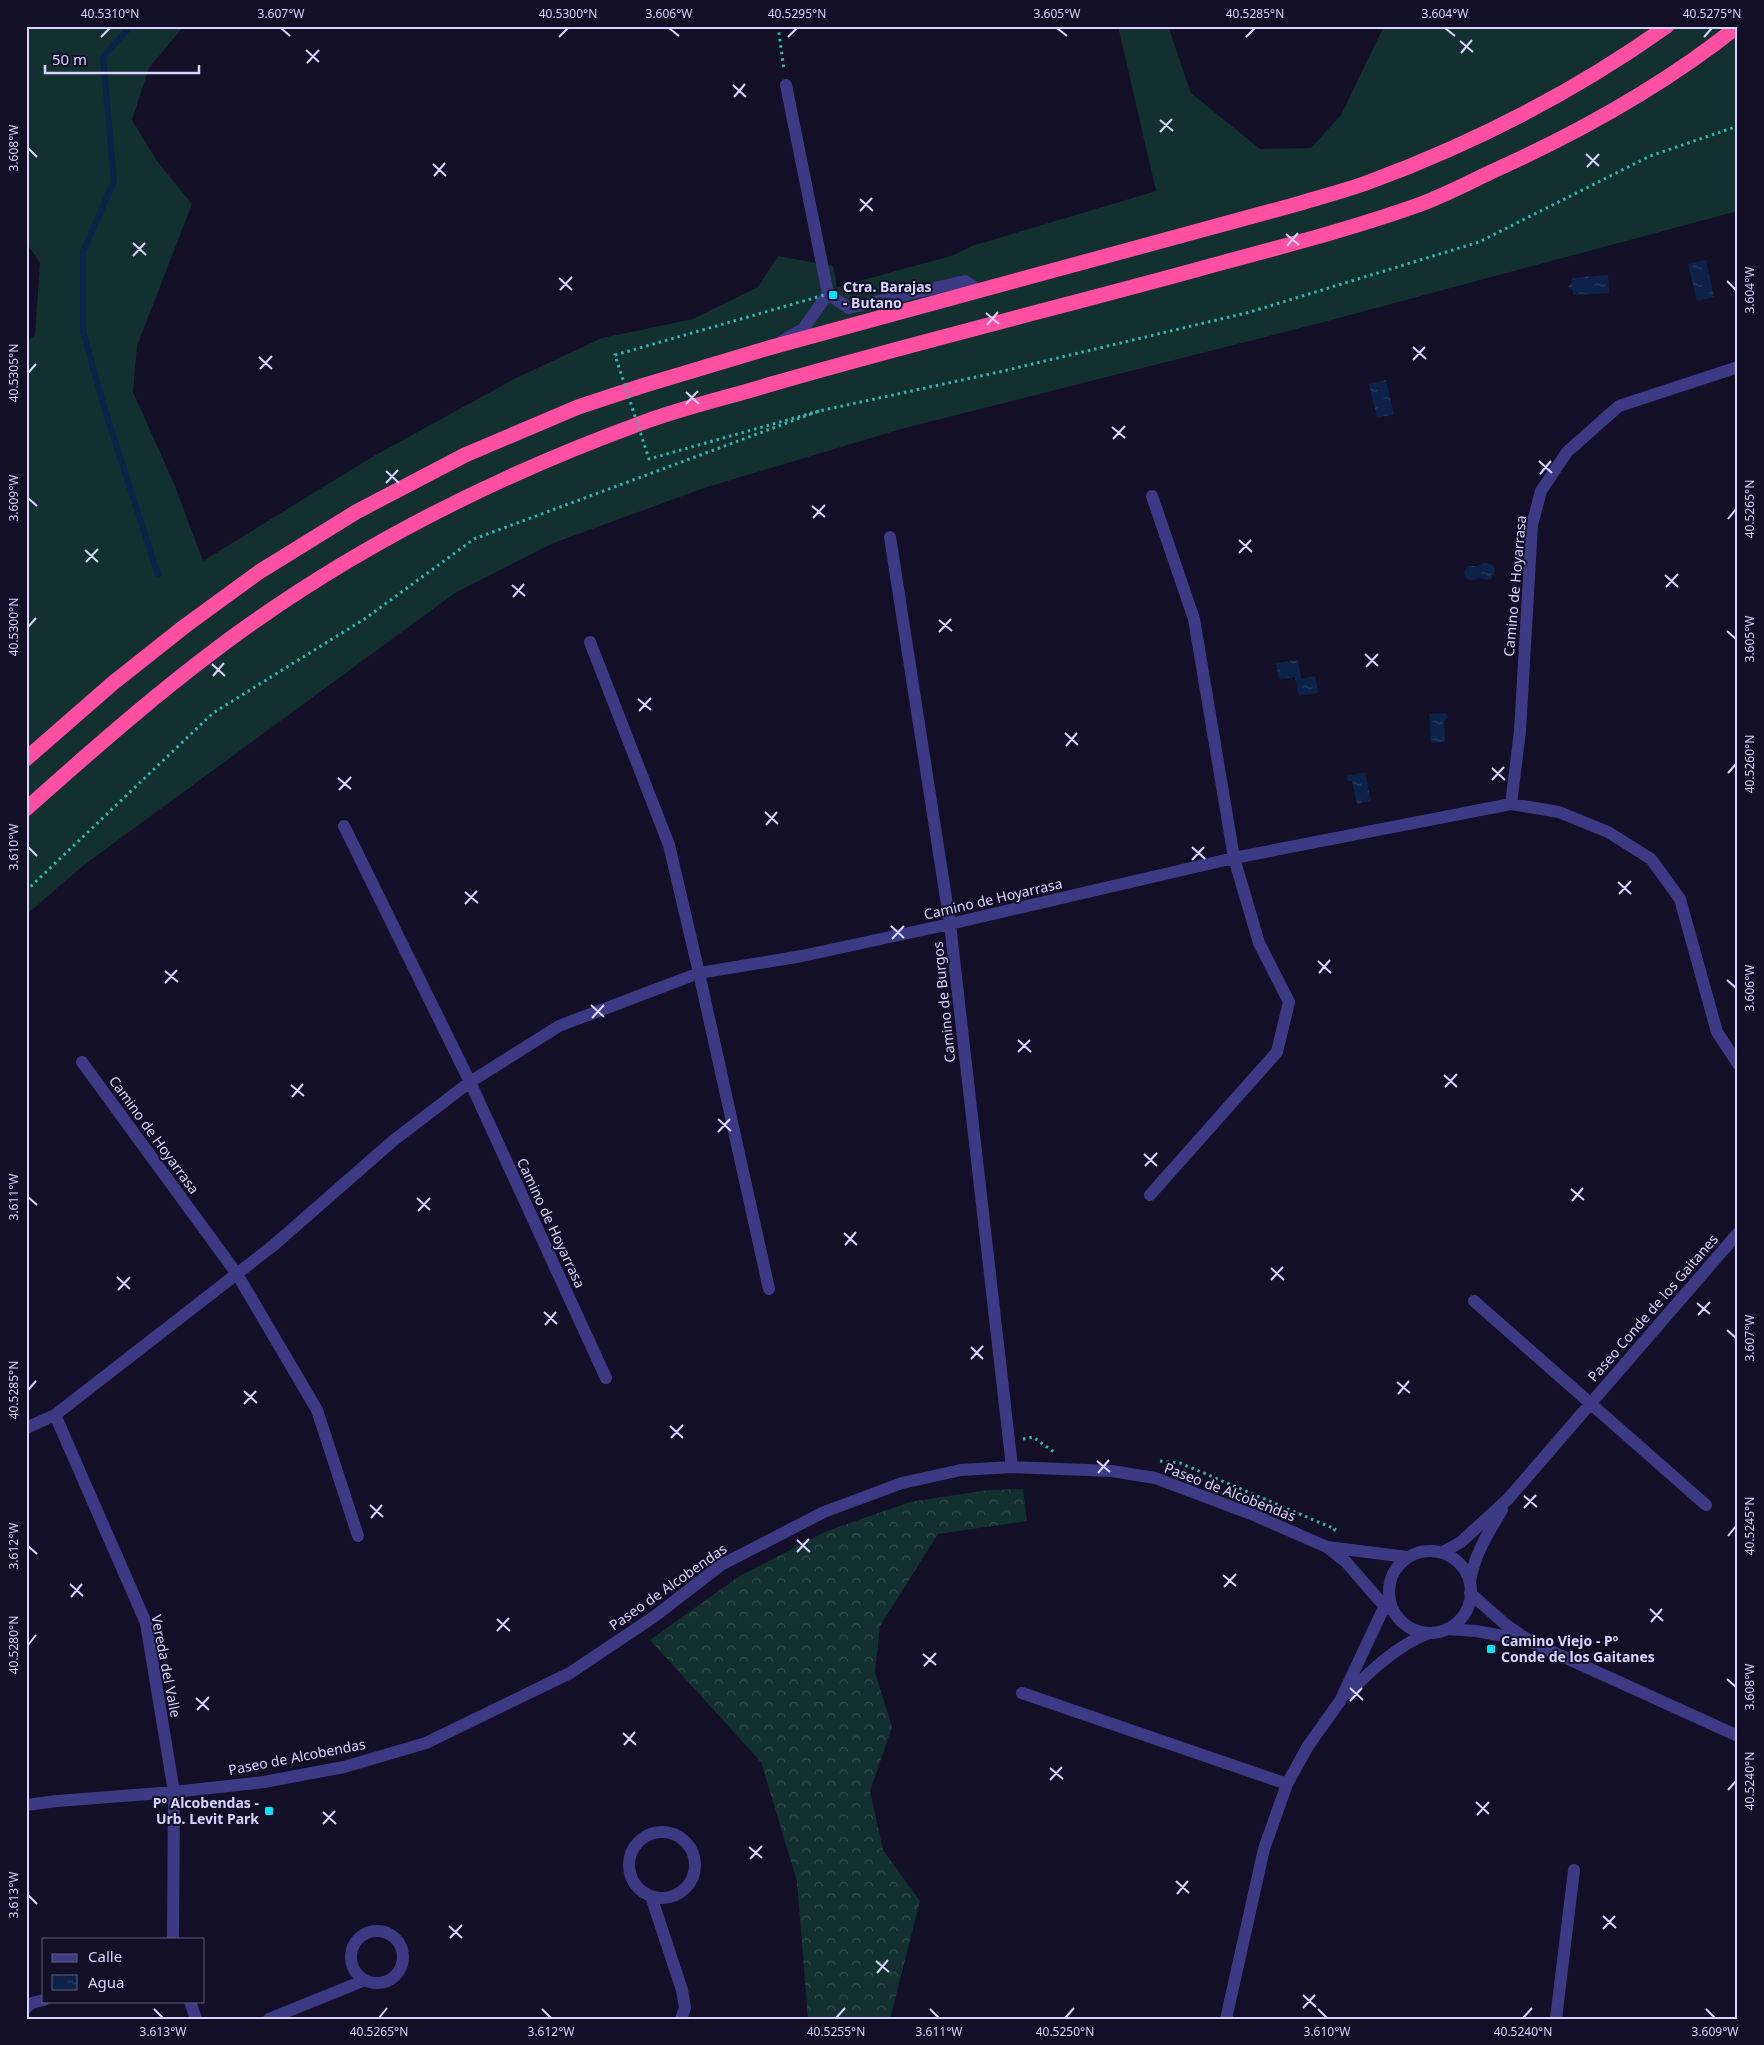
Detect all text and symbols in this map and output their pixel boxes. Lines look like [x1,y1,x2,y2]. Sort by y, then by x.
text: 40.5310°N [81,5,139,22]
text: 3.607°W [258,5,304,22]
text: 40.5300°N [539,5,597,22]
text: 3.606°W [646,5,692,22]
text: 40.5295°N [768,5,826,22]
text: 3.605°W [1034,5,1080,22]
text: 40.5285°N [1226,5,1284,22]
text: 3.604°W [1422,5,1468,22]
text: 40.5275°N [1683,5,1741,22]
scale bar [45,42,199,74]
text: 50 m [52,49,87,69]
text: 3.608°W [5,125,22,171]
text: 3.604°W [1741,267,1758,313]
place label: Ctra. Barajas - Butano [843,277,932,312]
marker: Ctra. Barajas - Butano [827,289,839,301]
text: 40.5305°N [5,344,22,402]
text: 3.609°W [5,475,22,521]
text: 40.5265°N [1741,480,1758,538]
street label: Camino de Hoyarrasa [1499,515,1530,657]
text: 40.5300°N [5,598,22,656]
text: 3.605°W [1741,616,1758,662]
text: 40.5260°N [1741,735,1758,793]
text: 3.610°W [5,824,22,870]
street label: Camino de Hoyarrasa [922,873,1064,924]
street label: Camino de Burgos [928,940,959,1063]
text: 3.606°W [1741,965,1758,1011]
street label: Camino de Hoyarrasa [105,1072,204,1198]
street label: Camino de Hoyarrasa [513,1155,590,1291]
text: 3.611°W [5,1174,22,1220]
street label: Paseo Conde de los Gaitanes [1583,1230,1722,1385]
text: 3.607°W [1741,1315,1758,1361]
text: 40.5285°N [5,1361,22,1419]
street label: Paseo de Alcobendas [1162,1458,1299,1525]
text: 40.5245°N [1741,1497,1758,1555]
text: 3.612°W [5,1523,22,1569]
street label: Paseo de Alcobendas [605,1539,730,1634]
street label: Vereda del Valle [147,1613,186,1719]
text: 40.5280°N [5,1616,22,1674]
place label: Camino Viejo - Pº Conde de los Gaitanes [1501,1631,1655,1666]
marker: Camino Viejo - Pº Conde de los Gaitanes [1485,1643,1497,1655]
text: 3.608°W [1741,1664,1758,1710]
street label: Paseo de Alcobendas [227,1734,367,1779]
text: 40.5240°N [1741,1752,1758,1810]
place label: Pº Alcobendas - Urb. Levit Park [153,1793,260,1828]
marker: Pº Alcobendas - Urb. Levit Park [263,1805,275,1817]
text: 3.613°W [5,1872,22,1918]
legend [42,1938,205,2002]
text: Calle [88,1946,122,1966]
text: Agua [88,1972,125,1992]
text: 3.613°W [140,2023,186,2040]
text: 40.5265°N [350,2023,408,2040]
text: 3.612°W [528,2023,574,2040]
text: 40.5255°N [807,2023,865,2040]
text: 3.611°W [916,2023,962,2040]
text: 40.5250°N [1036,2023,1094,2040]
text: 3.610°W [1304,2023,1350,2040]
text: 40.5240°N [1494,2023,1552,2040]
text: 3.609°W [1692,2023,1738,2040]

